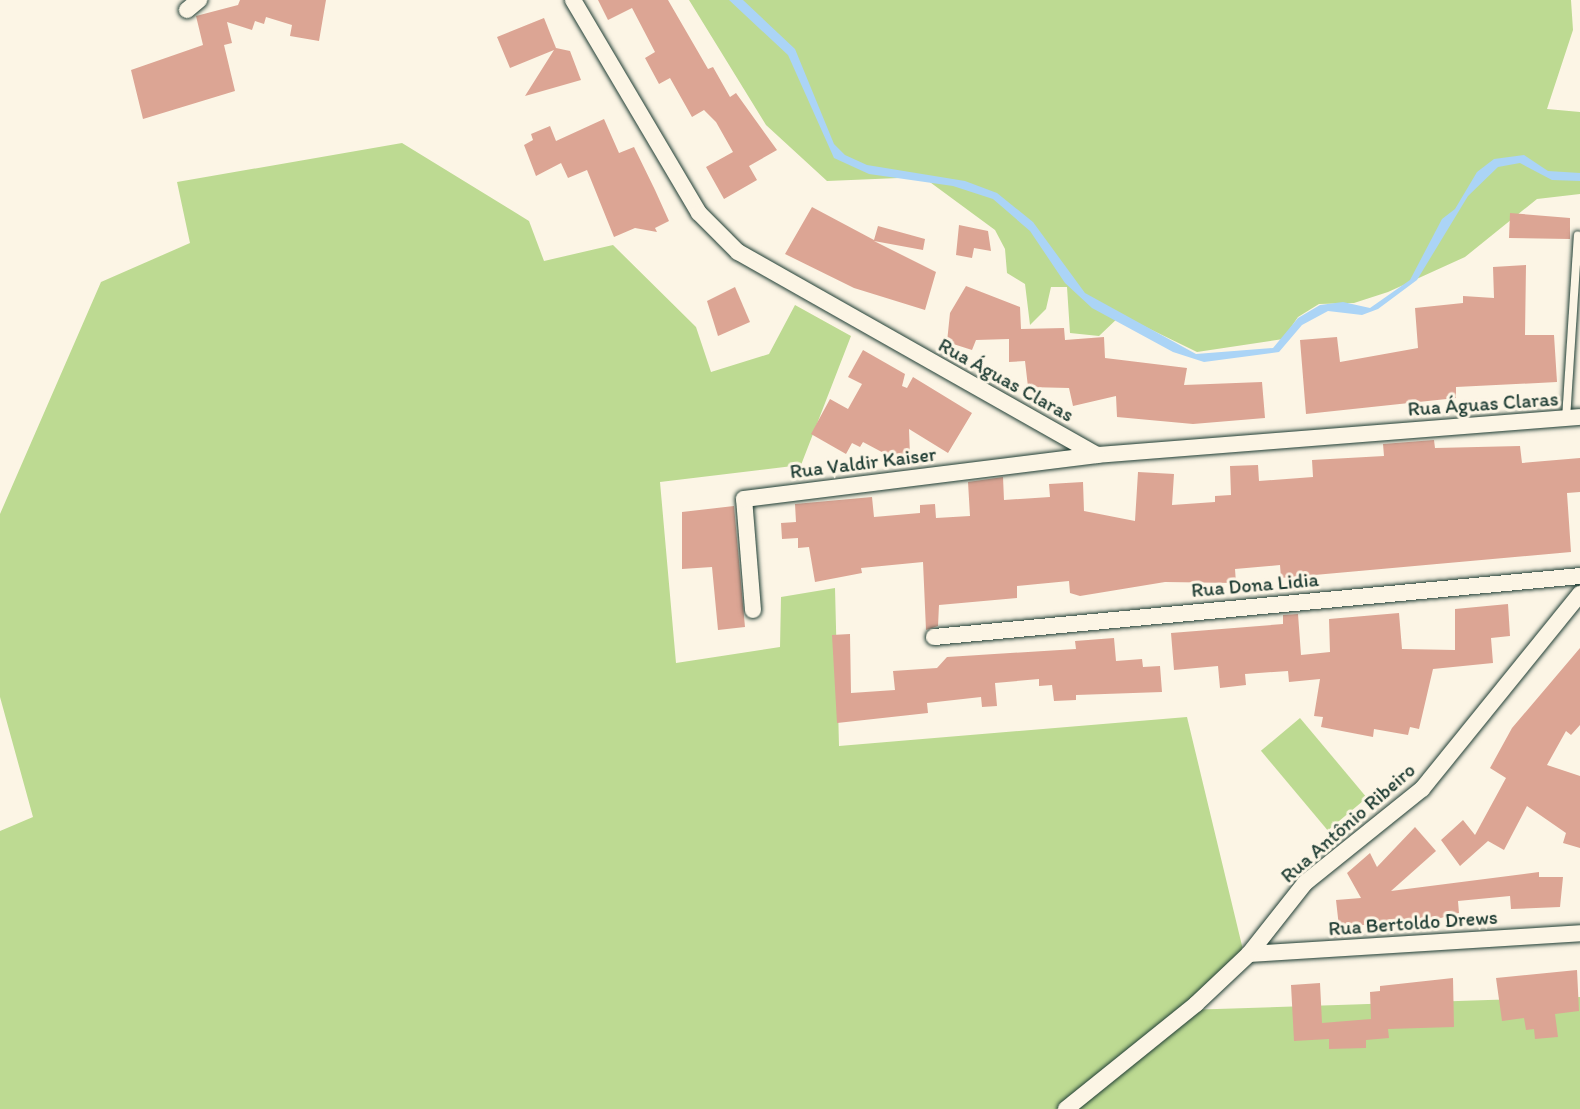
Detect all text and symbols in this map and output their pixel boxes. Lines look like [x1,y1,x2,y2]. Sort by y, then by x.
street label: Rua Águas Claras [935,333,1077,427]
street label: Rua Águas Claras [1407,387,1559,421]
street label: Rua Valdir Kaiser [788,442,938,484]
street label: Rua Dona Lidia [1190,567,1320,603]
street label: Rua Antônio Ribeiro [1276,758,1420,888]
street label: Rua Bertoldo Drews [1327,905,1499,941]

